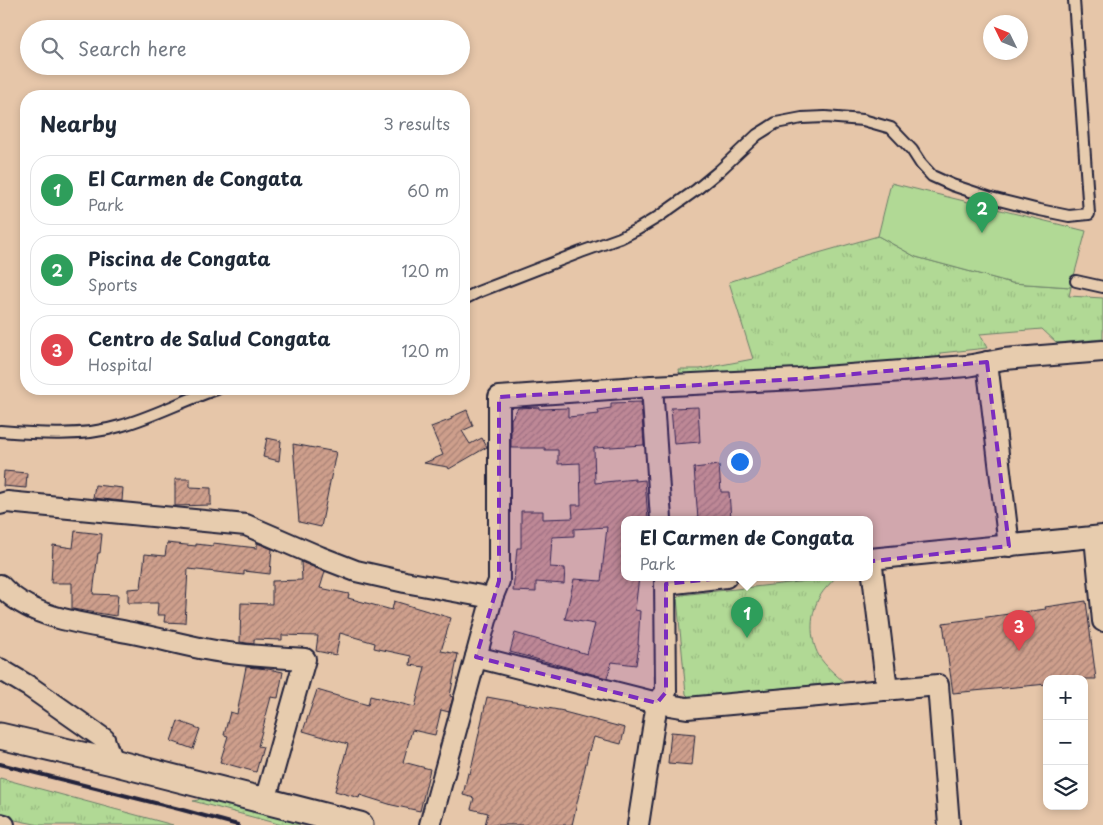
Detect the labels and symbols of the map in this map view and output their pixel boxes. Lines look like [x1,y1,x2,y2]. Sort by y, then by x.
north arrow [983,15,1028,60]
pin: 2 [966,192,998,233]
your location [727,449,753,475]
pin: 1 [731,597,763,638]
pin: 3 [1003,610,1035,651]

